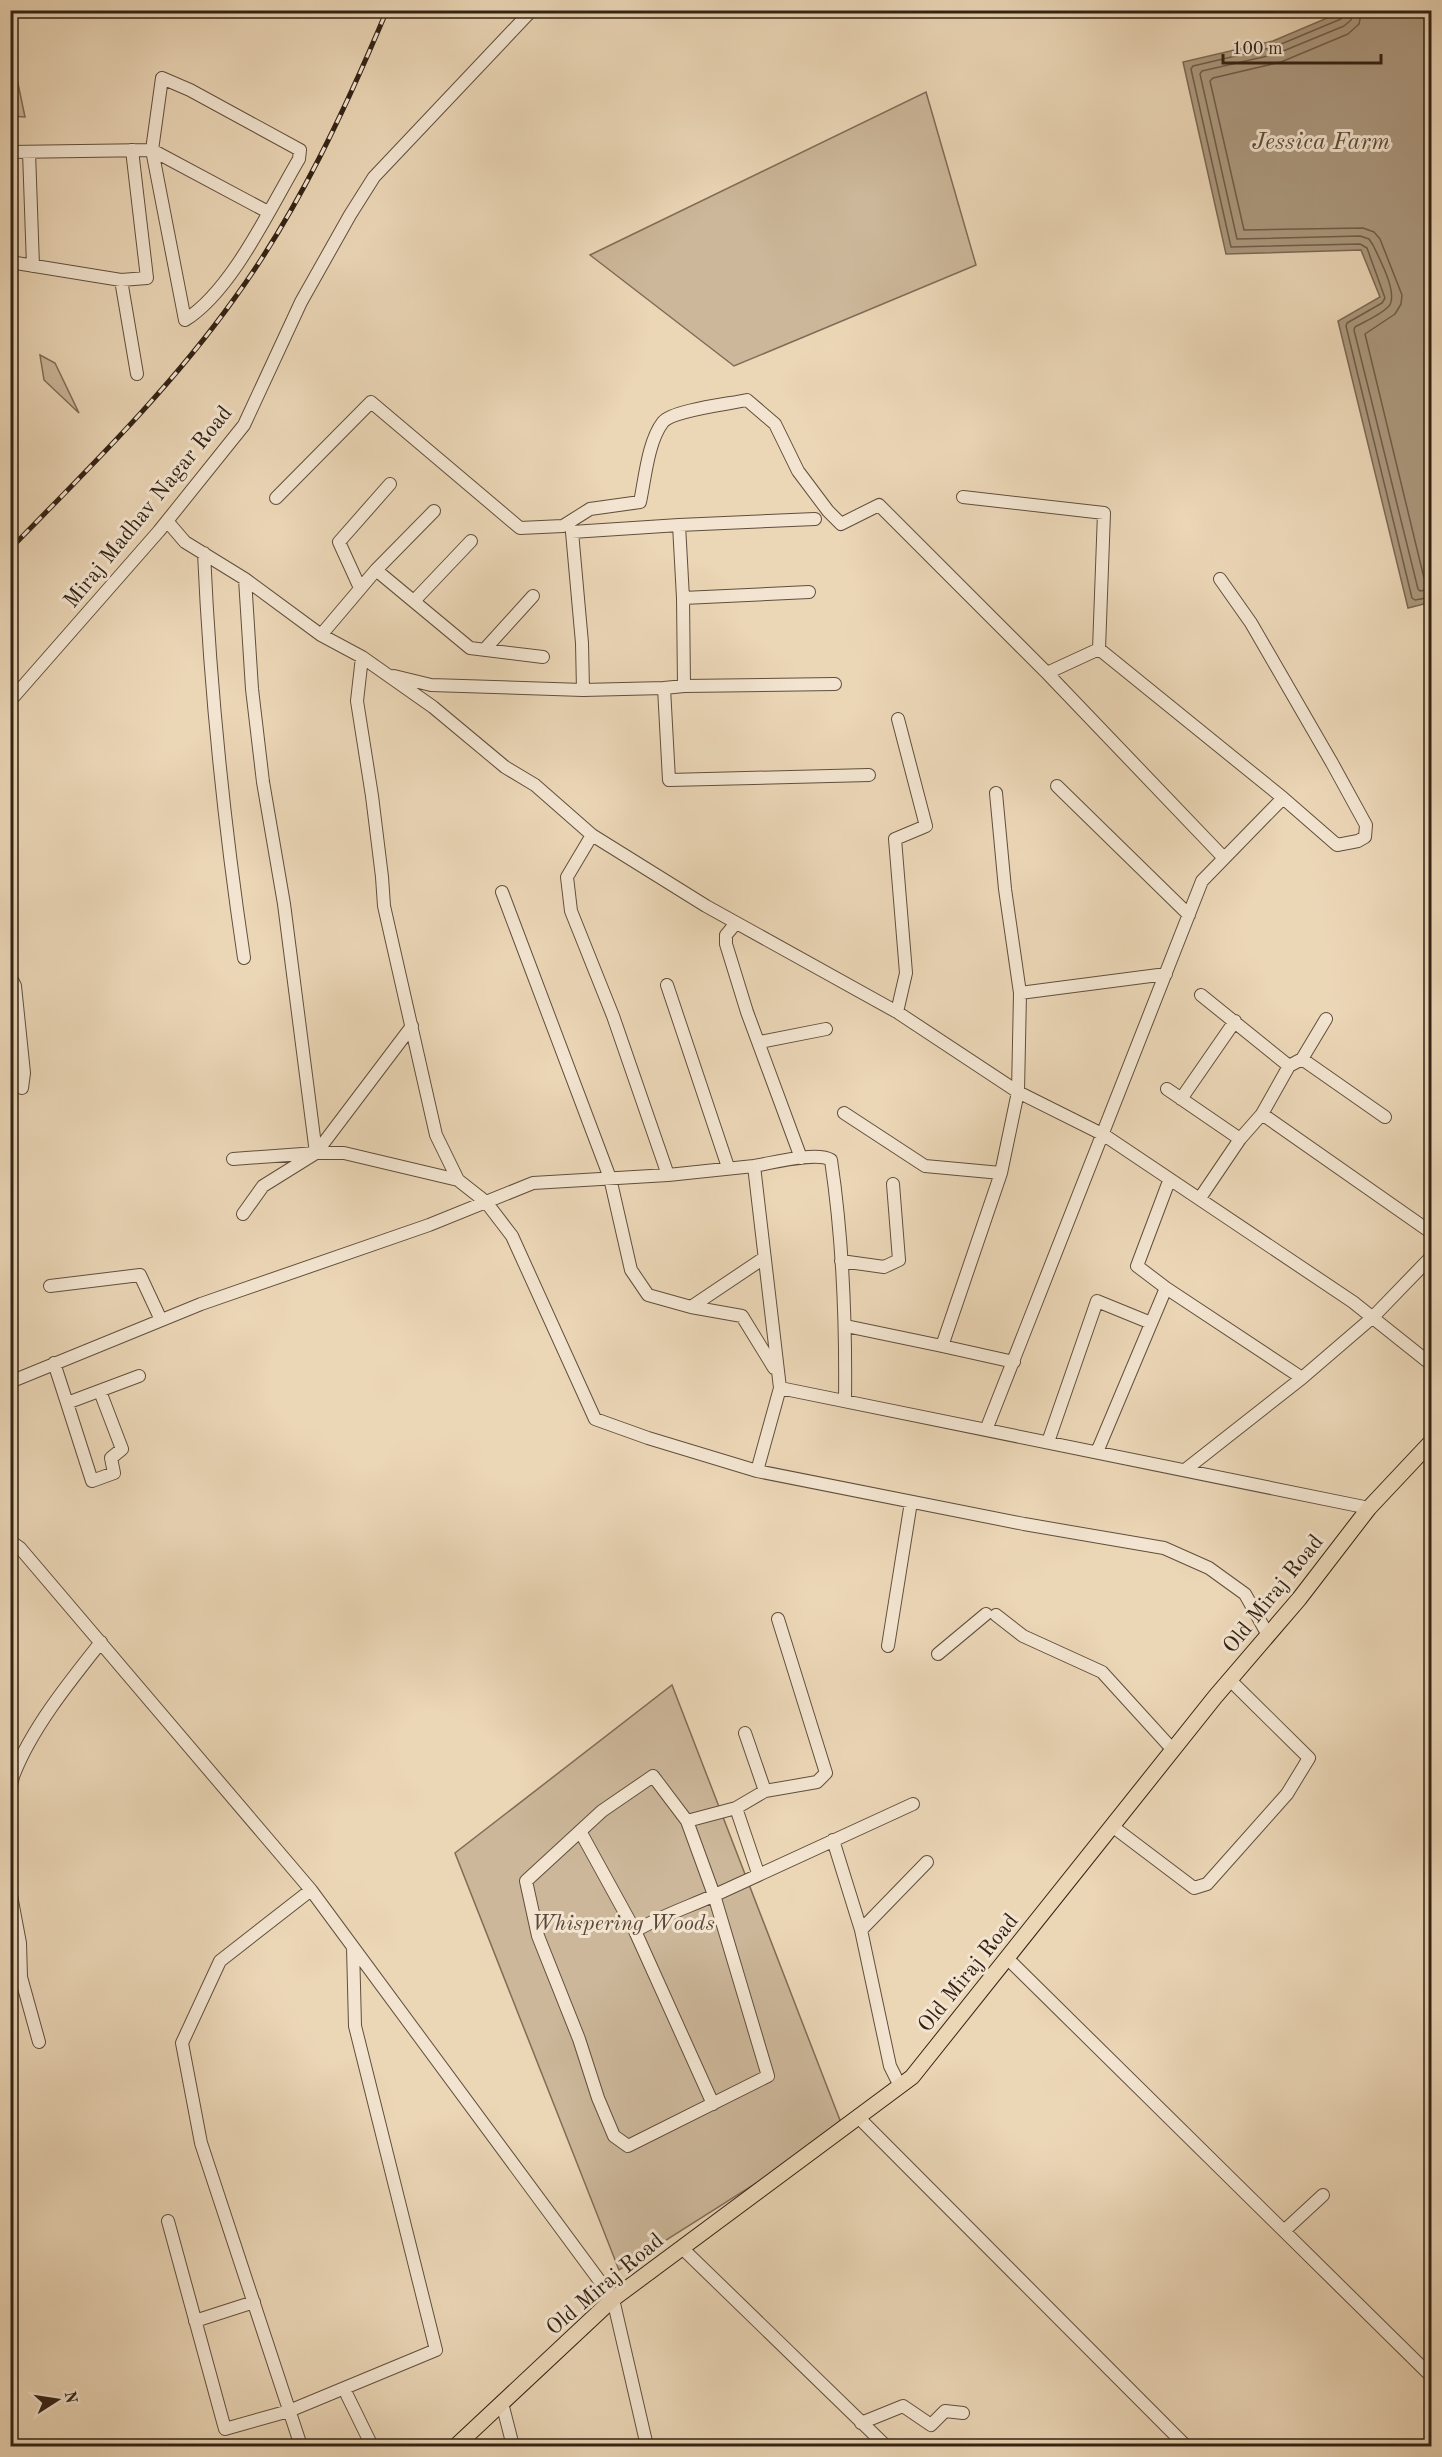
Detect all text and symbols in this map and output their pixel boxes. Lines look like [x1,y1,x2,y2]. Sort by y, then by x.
scale bar [1223,27,1380,65]
text: 100 m [1232,40,1283,58]
water label: Jessica Farm [1252,131,1390,155]
street label: Miraj Madhav Nagar Road [60,402,237,612]
street label: Old Miraj Road [1219,1531,1328,1658]
street label: Old Miraj Road [914,1910,1023,2037]
park label: Whispering Woods [531,1913,715,1935]
street label: Old Miraj Road [542,2229,668,2340]
north arrow [27,2370,87,2430]
text: N [61,2390,79,2406]

